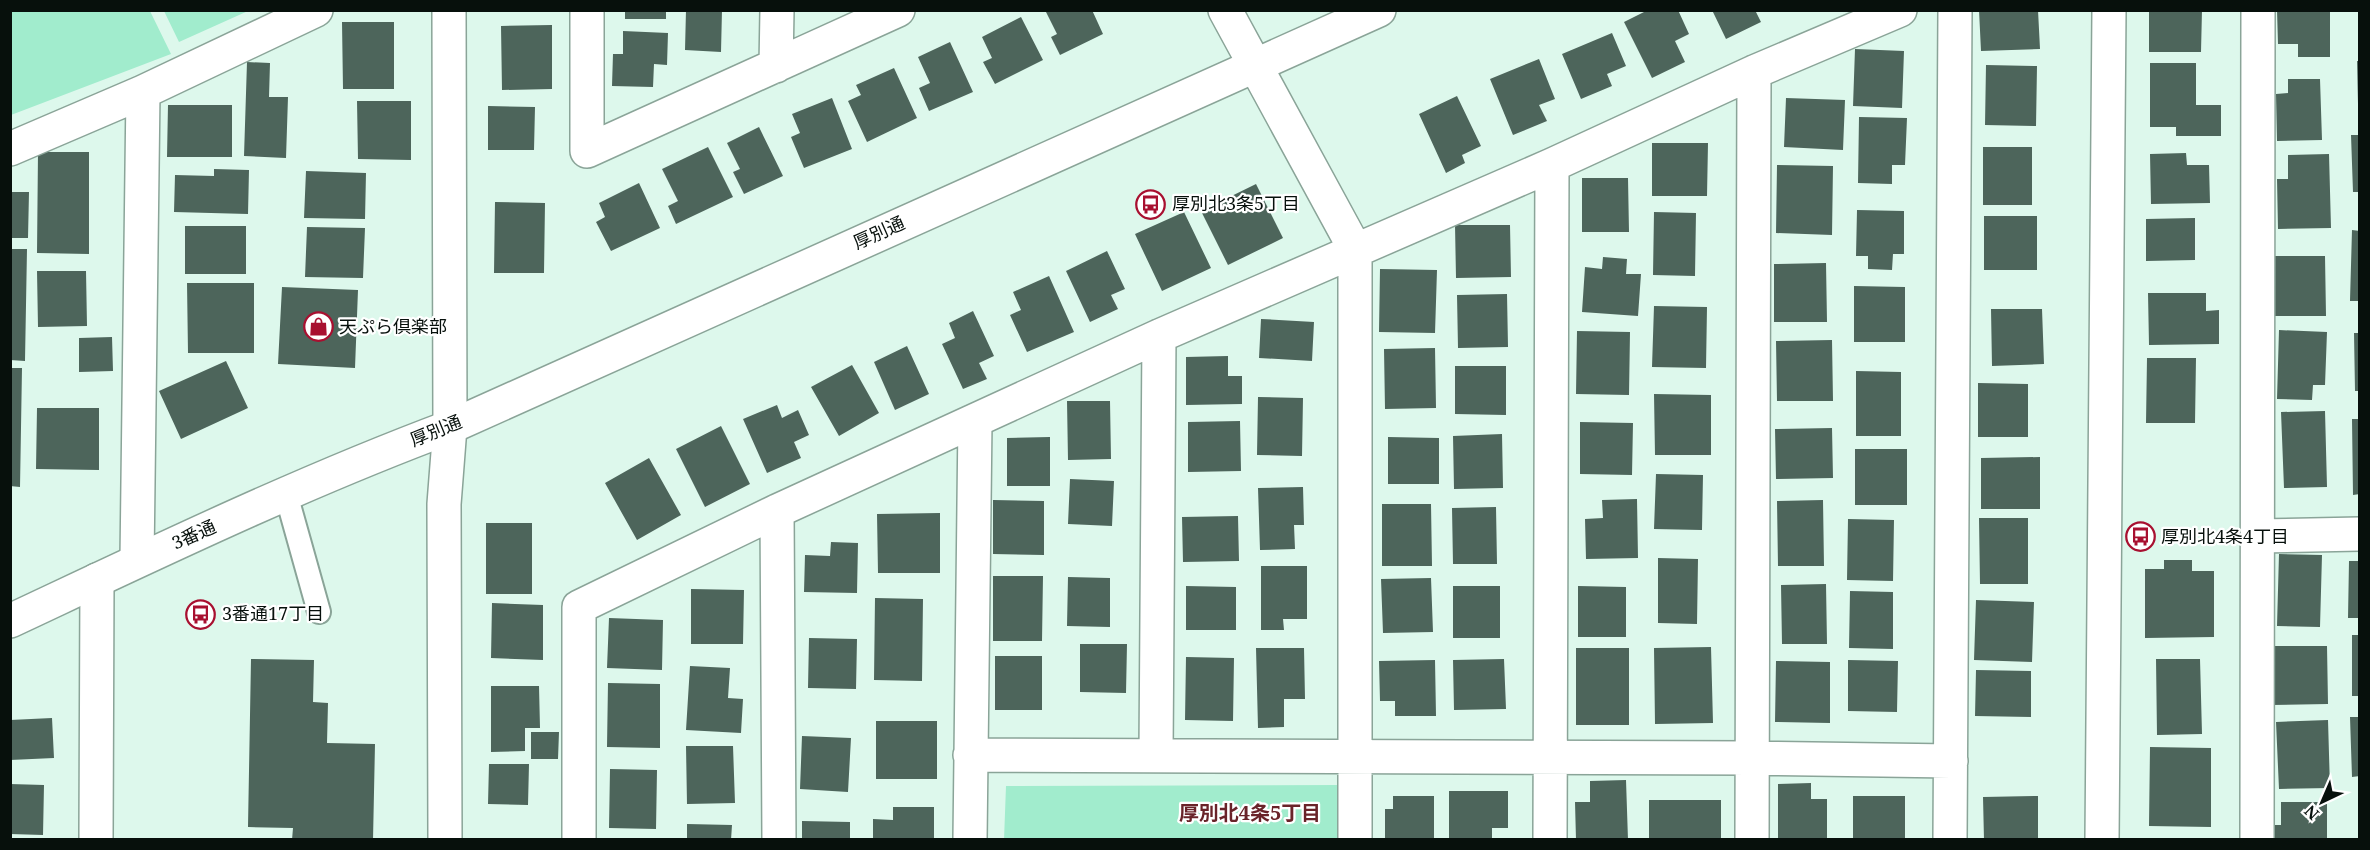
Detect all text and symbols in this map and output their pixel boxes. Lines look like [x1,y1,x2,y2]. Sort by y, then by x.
bus stop icon: 厚別北3条5丁目 [1135,188,1167,220]
place label: 厚別北3条5丁目 [1172,191,1300,215]
street label: 厚別通 [849,210,908,254]
shop icon: 天ぷら倶楽部 [302,311,334,343]
place label: 天ぷら倶楽部 [339,314,447,338]
street label: 厚別通 [406,409,465,451]
street label: 3番通 [168,514,220,554]
bus stop icon: 厚別北4条4丁目 [2124,521,2156,553]
place label: 厚別北4条4丁目 [2161,524,2289,548]
bus stop icon: 3番通17丁目 [185,598,217,630]
place label: 3番通17丁目 [222,601,324,625]
north arrow [2292,772,2352,832]
district label: 厚別北4条5丁目 [1179,799,1321,826]
text: N [2299,800,2324,825]

